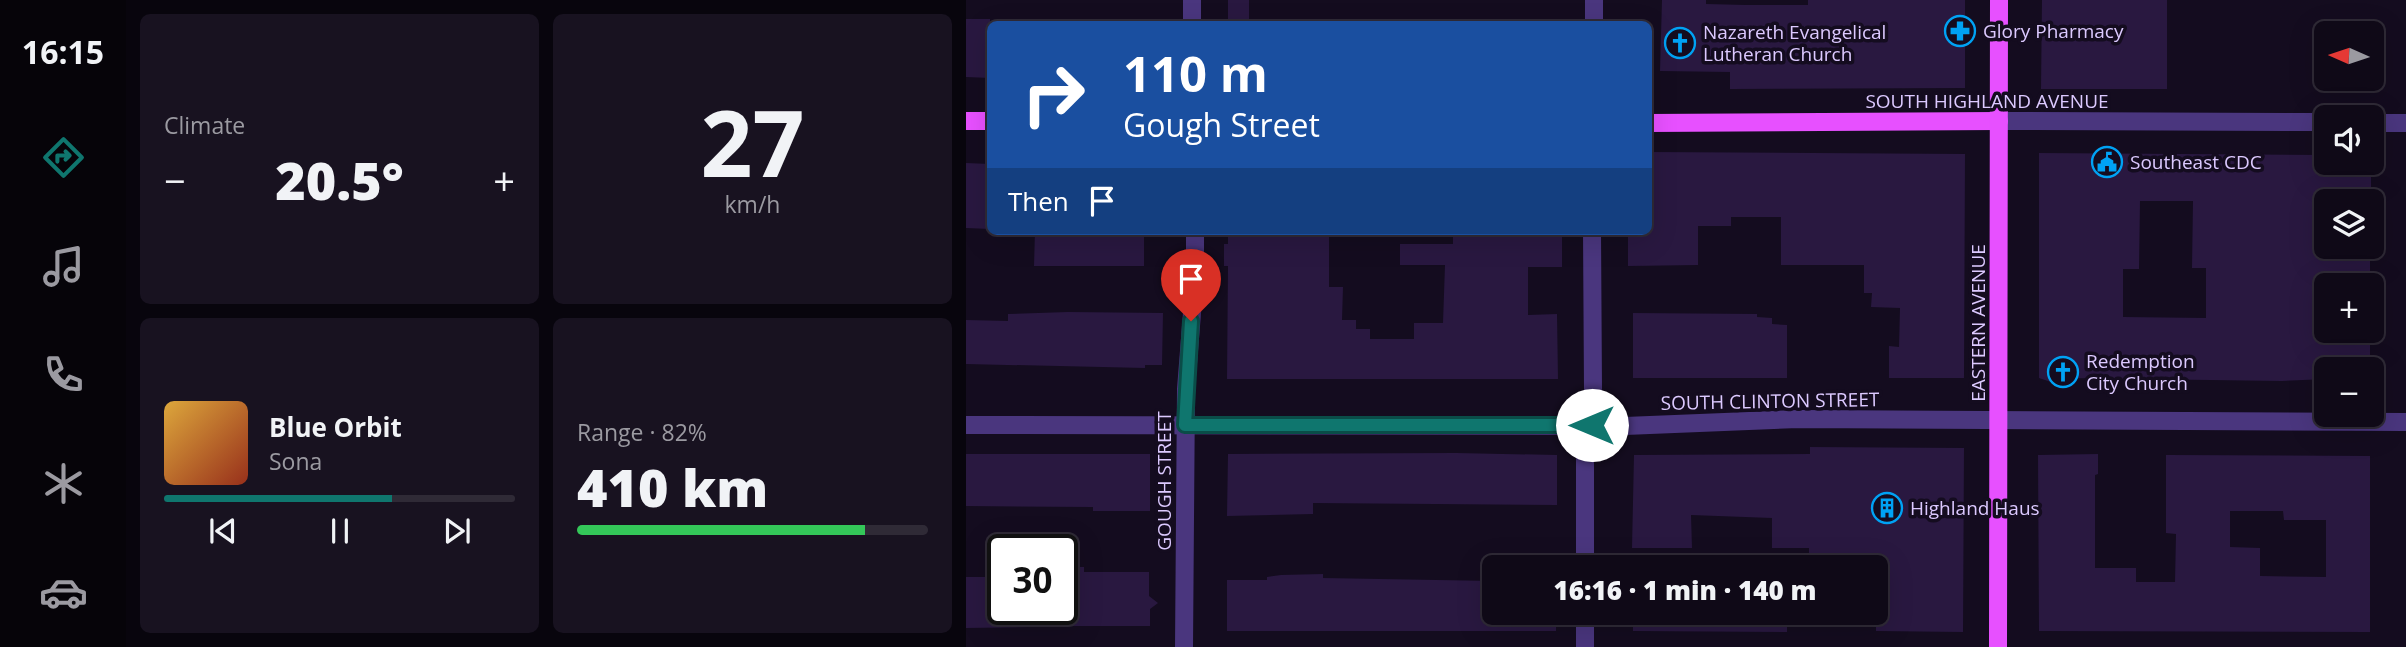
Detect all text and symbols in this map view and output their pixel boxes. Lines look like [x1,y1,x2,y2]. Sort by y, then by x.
pharmacy icon: Glory Pharmacy [1943,14,1977,48]
place label: Glory Pharmacy [1983,18,2124,44]
place label: Nazareth Evangelical Lutheran Church [1703,19,1886,67]
north arrow [2314,21,2384,91]
map controls [2314,21,2384,427]
church icon: Nazareth Evangelical Lutheran Church [1663,26,1697,60]
text: 16:15 [22,30,104,73]
text: 110 m [1123,40,1268,106]
icon: right [1008,49,1099,140]
text: 27 [700,80,805,204]
street label: SOUTH HIGHLAND AVENUE [1865,88,2109,114]
text: Gough Street [1123,103,1320,146]
button: sound [2314,105,2384,175]
text: Climate [164,109,245,141]
icon: directions [39,133,88,182]
text: 20.5° [275,144,404,215]
public building icon: Southeast CDC [2090,145,2124,179]
place label: Southeast CDC [2130,149,2262,175]
text: − [164,154,186,206]
text: + [493,154,515,206]
icon: arrive [1083,182,1121,220]
text: Then [1008,183,1069,219]
text: km/h [725,188,780,220]
button: layers [2314,189,2384,259]
icon: music [39,242,88,291]
street label: EASTERN AVENUE [1965,244,1991,402]
pin [1161,249,1221,321]
icon: arrive [1172,260,1210,298]
button: + [2314,273,2384,343]
place label: Redemption City Church [2086,348,2195,396]
icon: phone [39,350,88,399]
church icon: Redemption City Church [2046,355,2080,389]
button: − [2314,357,2384,427]
street label: SOUTH CLINTON STREET [1660,386,1880,416]
position arrow [1555,388,1629,462]
text: Blue Orbit [269,409,402,445]
street label: GOUGH STREET [1151,411,1177,551]
text: Range · 82% [577,416,707,448]
text: Sona [269,445,322,477]
text: 410 km [577,451,768,522]
icon: climate [39,459,88,508]
building icon: Highland Haus [1870,491,1904,525]
place label: Highland Haus [1910,495,2040,521]
icon: previous [204,512,242,550]
icon: pause [321,512,359,550]
icon: next [438,512,476,550]
speed limit sign: 30 [987,534,1078,625]
icon: car [39,568,88,617]
text: 16:16 · 1 min · 140 m [1554,572,1816,608]

